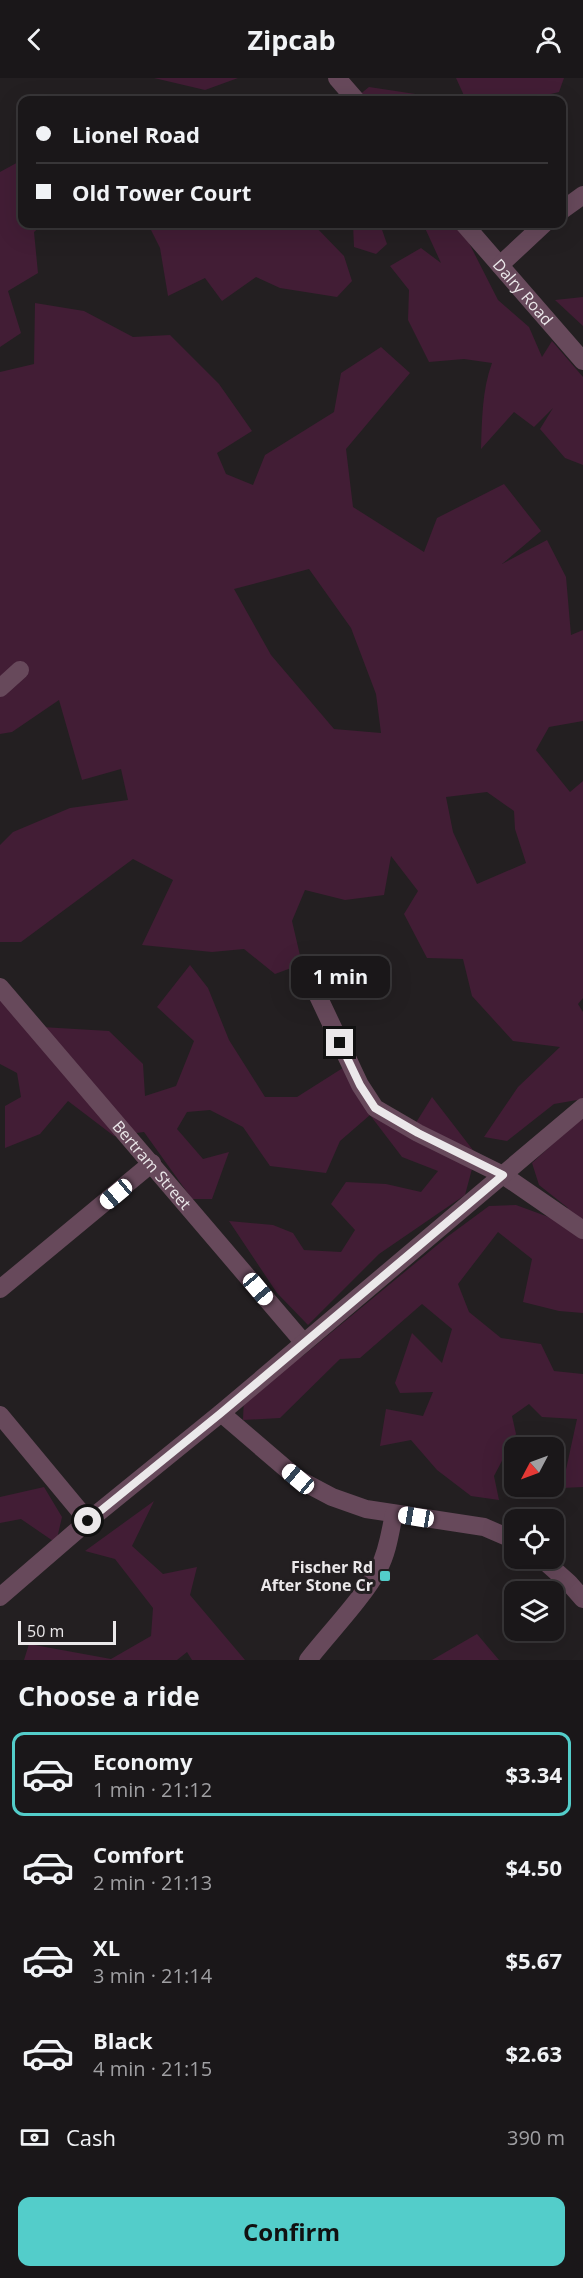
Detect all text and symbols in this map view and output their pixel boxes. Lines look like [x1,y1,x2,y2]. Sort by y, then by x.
text: Zipcab [247,21,336,58]
icon: back [18,23,51,56]
icon: person [532,23,565,56]
text: Lionel Road [72,119,200,149]
text: Old Tower Court [72,177,251,207]
street label: Dalry Road [488,254,558,330]
callout: 1 min [290,956,389,998]
text: 1 min [313,963,368,990]
route end [326,1029,353,1056]
street label: Bertram Street [108,1116,196,1214]
car [96,1176,136,1212]
car [240,1269,276,1309]
north arrow [504,1437,564,1497]
map controls [504,1437,564,1641]
car [278,1461,318,1497]
car [397,1505,435,1529]
route start [74,1507,101,1534]
button: locate [504,1509,564,1569]
place label: Fischer Rd After Stone Cr [261,1556,373,1596]
marker: Fischer Rd After Stone Cr [378,1569,392,1583]
button: layers [504,1581,564,1641]
scale bar [18,1618,116,1646]
text: 50 m [27,1620,64,1642]
text: Choose a ride [18,1677,200,1714]
text: Economy [93,1746,192,1776]
icon: car [21,1747,75,1801]
text: $3.34 [505,1759,562,1789]
text: 1 min · 21:12 [93,1776,212,1803]
text: Comfort [93,1839,184,1869]
icon: car [21,1840,75,1894]
text: $4.50 [505,1852,562,1882]
text: 2 min · 21:13 [93,1869,212,1896]
text: XL [93,1932,120,1962]
icon: car [21,1933,75,1987]
text: $5.67 [505,1945,562,1975]
text: 3 min · 21:14 [93,1962,212,1989]
text: Black [93,2025,153,2055]
icon: car [21,2026,75,2080]
text: $2.63 [505,2038,562,2068]
text: 4 min · 21:15 [93,2055,212,2082]
icon: cash [18,2121,51,2154]
text: Cash [66,2122,116,2152]
text: 390 m [507,2124,565,2151]
button: Confirm [18,2197,565,2266]

